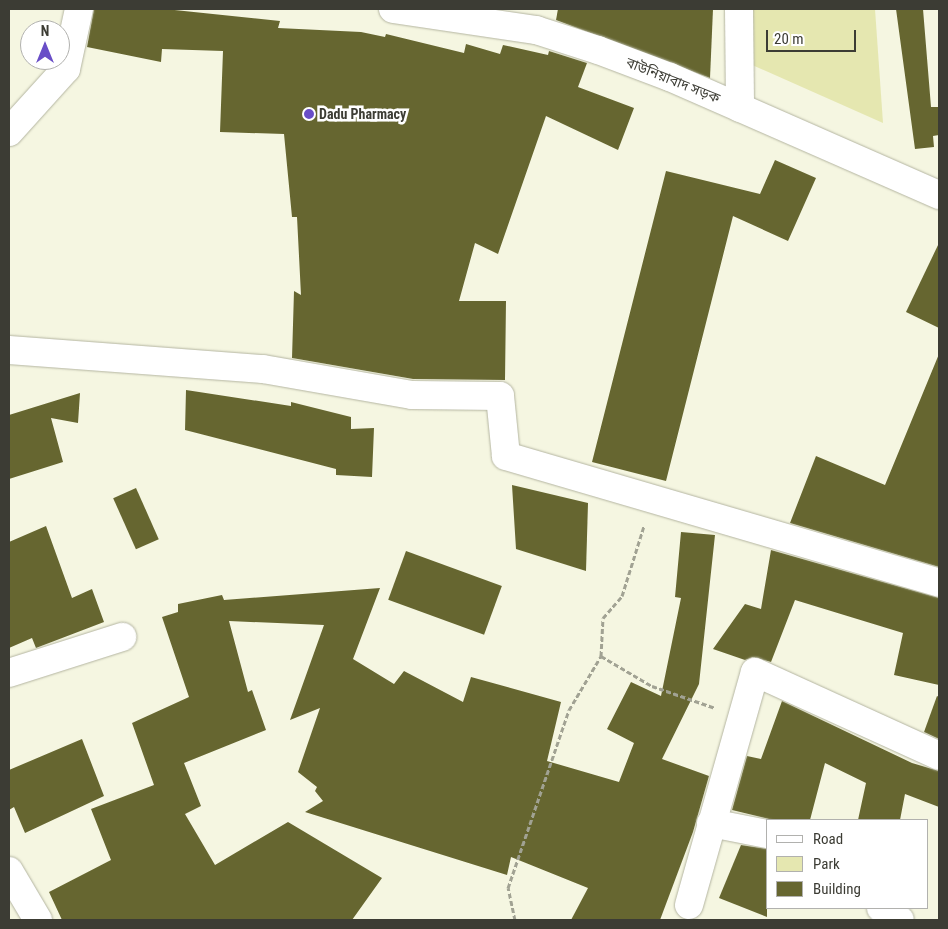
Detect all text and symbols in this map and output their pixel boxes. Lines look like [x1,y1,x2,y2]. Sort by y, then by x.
north arrow [20,20,70,70]
scale bar [768,20,858,52]
text: N [41,23,49,39]
text: 20 m [774,30,804,48]
street label: বাউনিয়াবাদ সড়ক [624,54,722,106]
place label: Dadu Pharmacy [319,106,406,122]
marker: Dadu Pharmacy [303,108,315,120]
legend [766,819,928,909]
text: Road [813,830,843,848]
text: Park [813,855,840,873]
text: Building [813,880,861,898]

